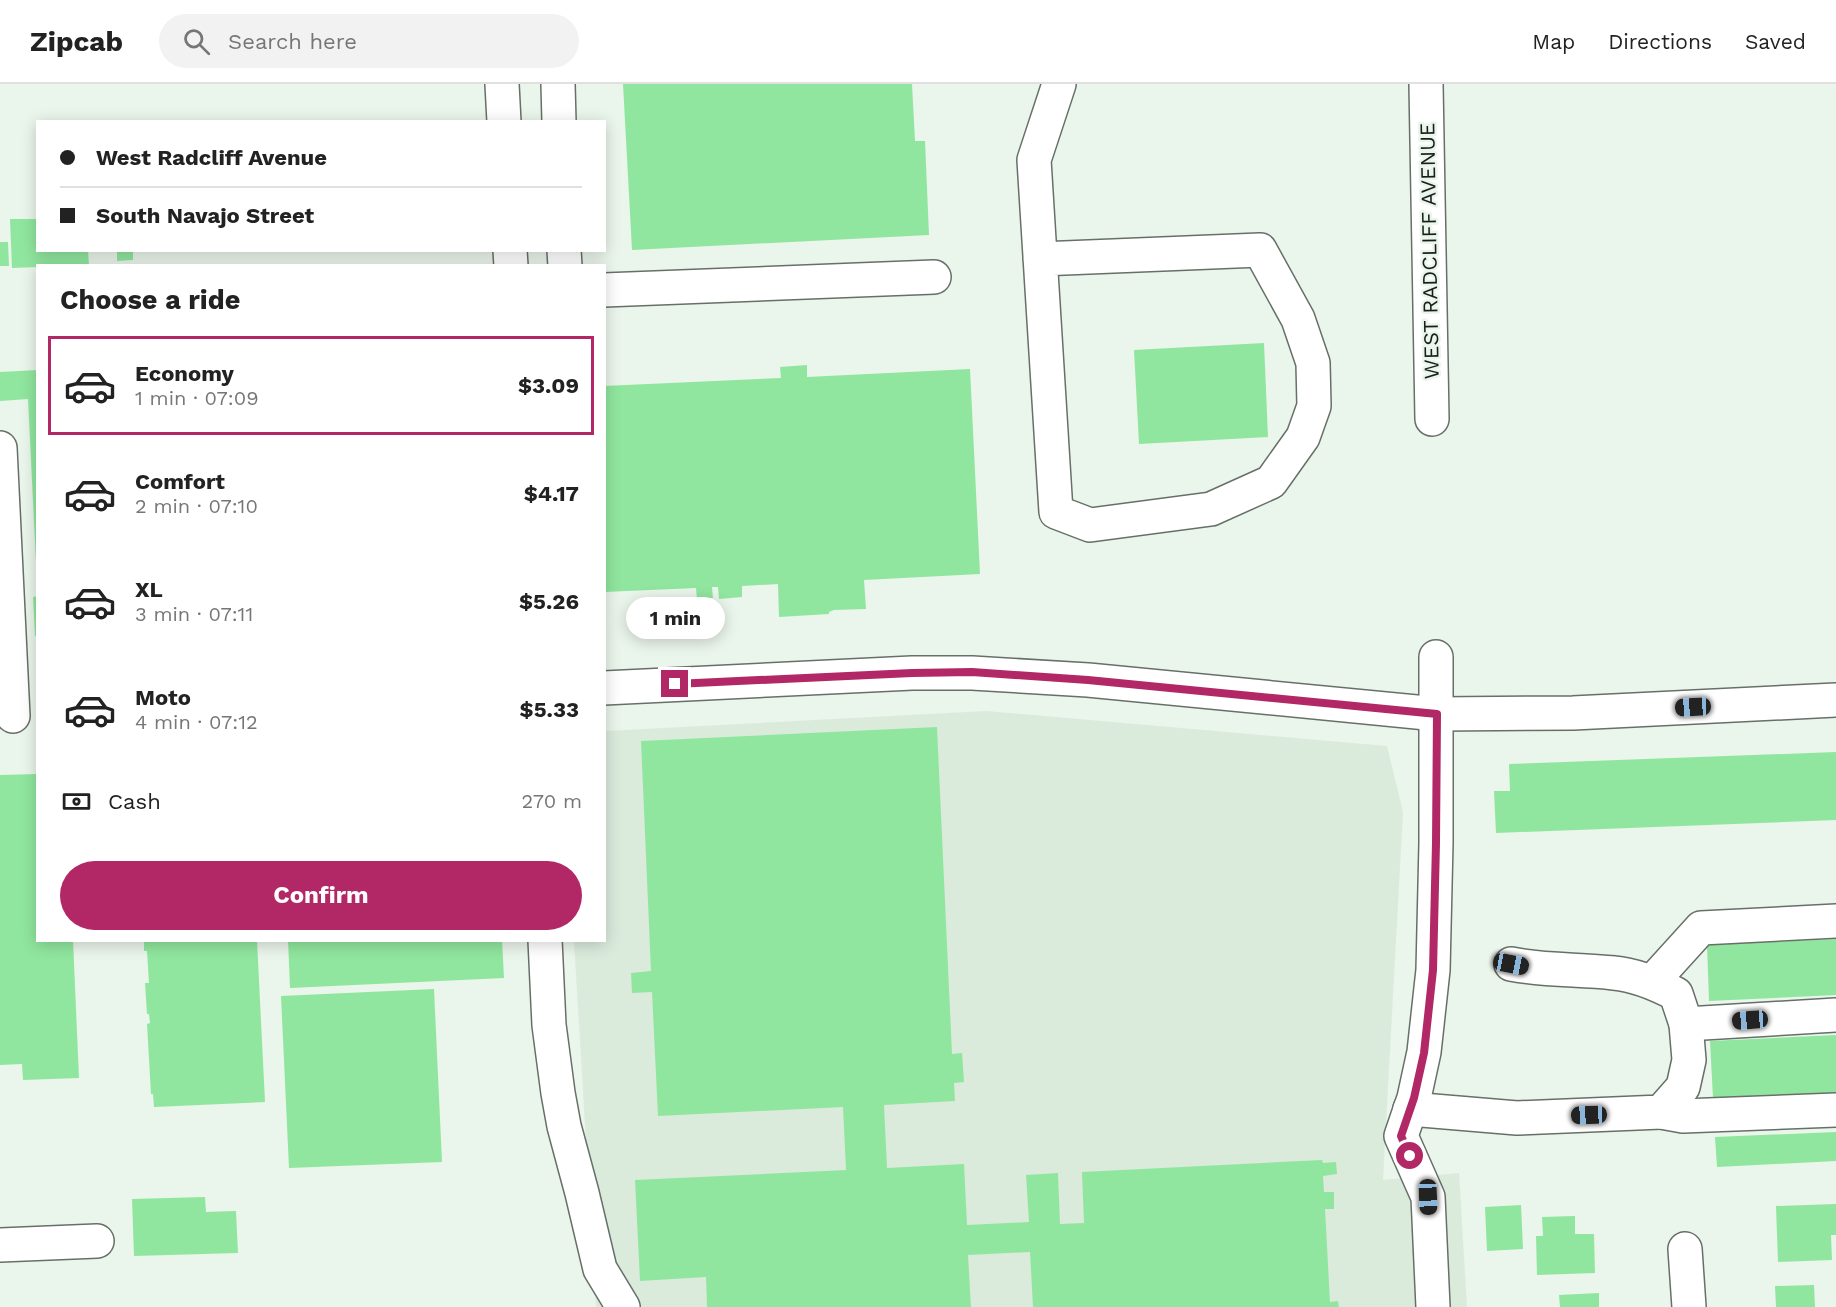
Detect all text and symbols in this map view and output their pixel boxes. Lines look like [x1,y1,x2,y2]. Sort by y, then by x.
search box [159,14,579,68]
text: Zipcab [30,25,123,58]
icon: search [180,25,213,58]
text: Search here [228,29,357,54]
text: Map [1532,29,1575,54]
text: Directions [1608,29,1712,54]
text: Saved [1745,29,1806,54]
street label: WEST RADCLIFF AVENUE [1414,123,1444,379]
text: West Radcliff Avenue [96,145,327,170]
text: South Navajo Street [96,203,314,228]
text: Choose a ride [60,284,240,316]
icon: car [63,359,117,413]
text: Economy [135,361,234,386]
text: $3.09 [518,373,579,398]
text: 1 min · 07:09 [135,386,259,410]
icon: car [63,467,117,521]
text: Comfort [135,469,225,494]
text: $4.17 [524,481,579,506]
text: 2 min · 07:10 [135,494,258,518]
icon: car [63,575,117,629]
text: XL [135,577,163,602]
text: $5.26 [519,589,579,614]
callout: 1 min [626,597,724,639]
text: 3 min · 07:11 [135,602,253,626]
text: 1 min [650,606,701,630]
route end [661,670,688,697]
icon: car [63,683,117,737]
text: Moto [135,685,191,710]
text: $5.33 [520,697,579,722]
car [1675,697,1711,717]
text: 4 min · 07:12 [135,710,258,734]
icon: cash [60,785,93,818]
text: Cash [108,789,161,814]
text: 270 m [522,789,582,813]
button: Confirm [60,861,582,930]
car [1492,952,1530,976]
car [1731,1010,1769,1030]
car [1571,1105,1607,1125]
route start [1396,1142,1423,1169]
car [1418,1179,1438,1215]

